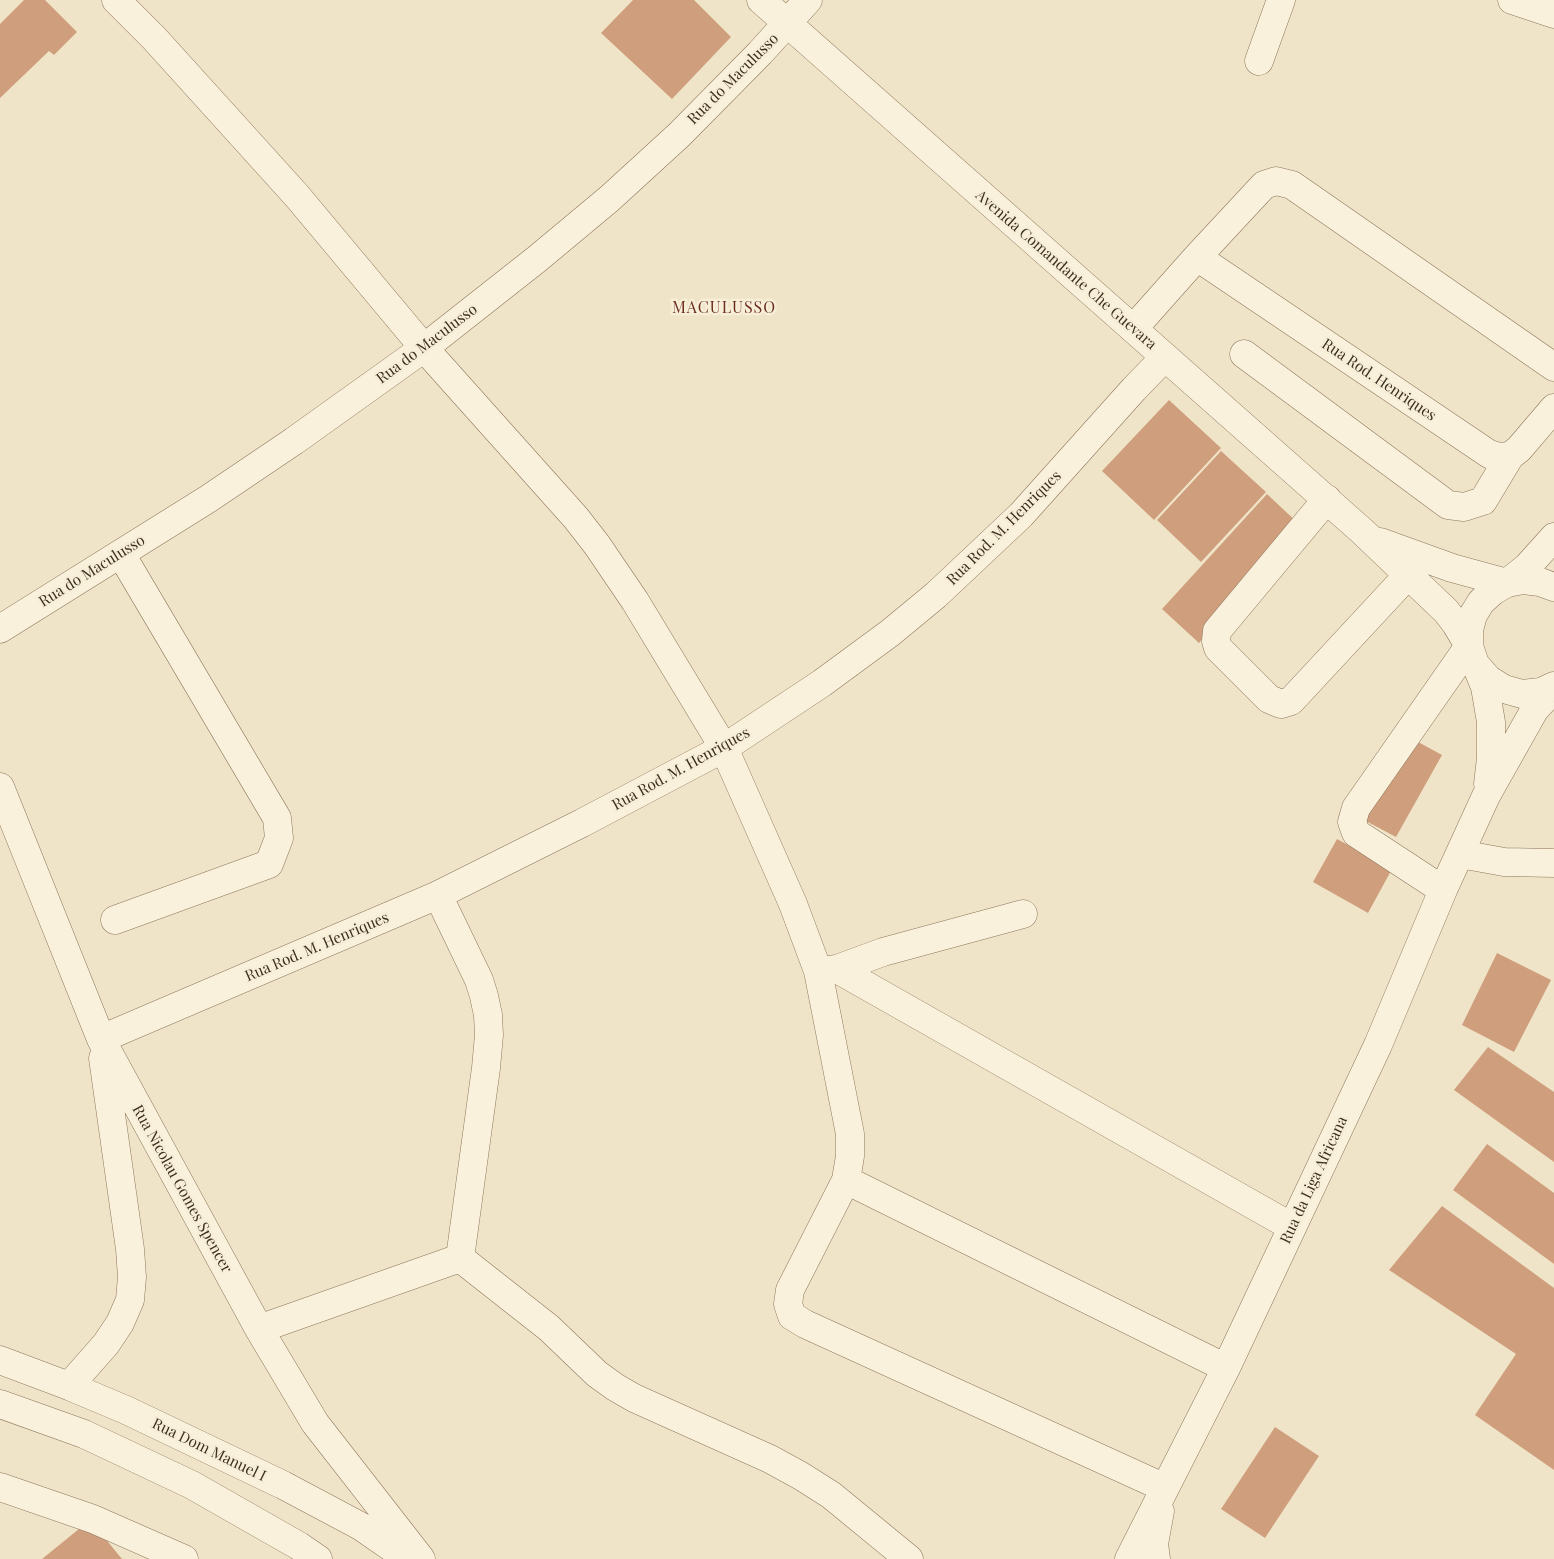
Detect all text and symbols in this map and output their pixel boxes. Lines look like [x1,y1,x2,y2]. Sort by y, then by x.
street label: Rua do Maculusso [684,30,782,128]
street label: Avenida Comandante Che Guevara [972,187,1160,353]
district label: MACULUSSO [671,298,777,318]
street label: Rua do Maculusso [373,300,481,388]
street label: Rua Rod. Henriques [1318,335,1440,425]
street label: Rua Rod. M. Henriques [943,467,1065,589]
street label: Rua do Maculusso [36,531,148,611]
street label: Rua Rod. M. Henriques [609,724,753,814]
street label: Rua Rod. M. Henriques [242,909,392,985]
street label: Rua Nicolau Gomes Spencer [128,1102,236,1276]
street label: Rua da Liga Africana [1277,1113,1351,1247]
street label: Rua Dom Manuel I [149,1415,269,1485]

